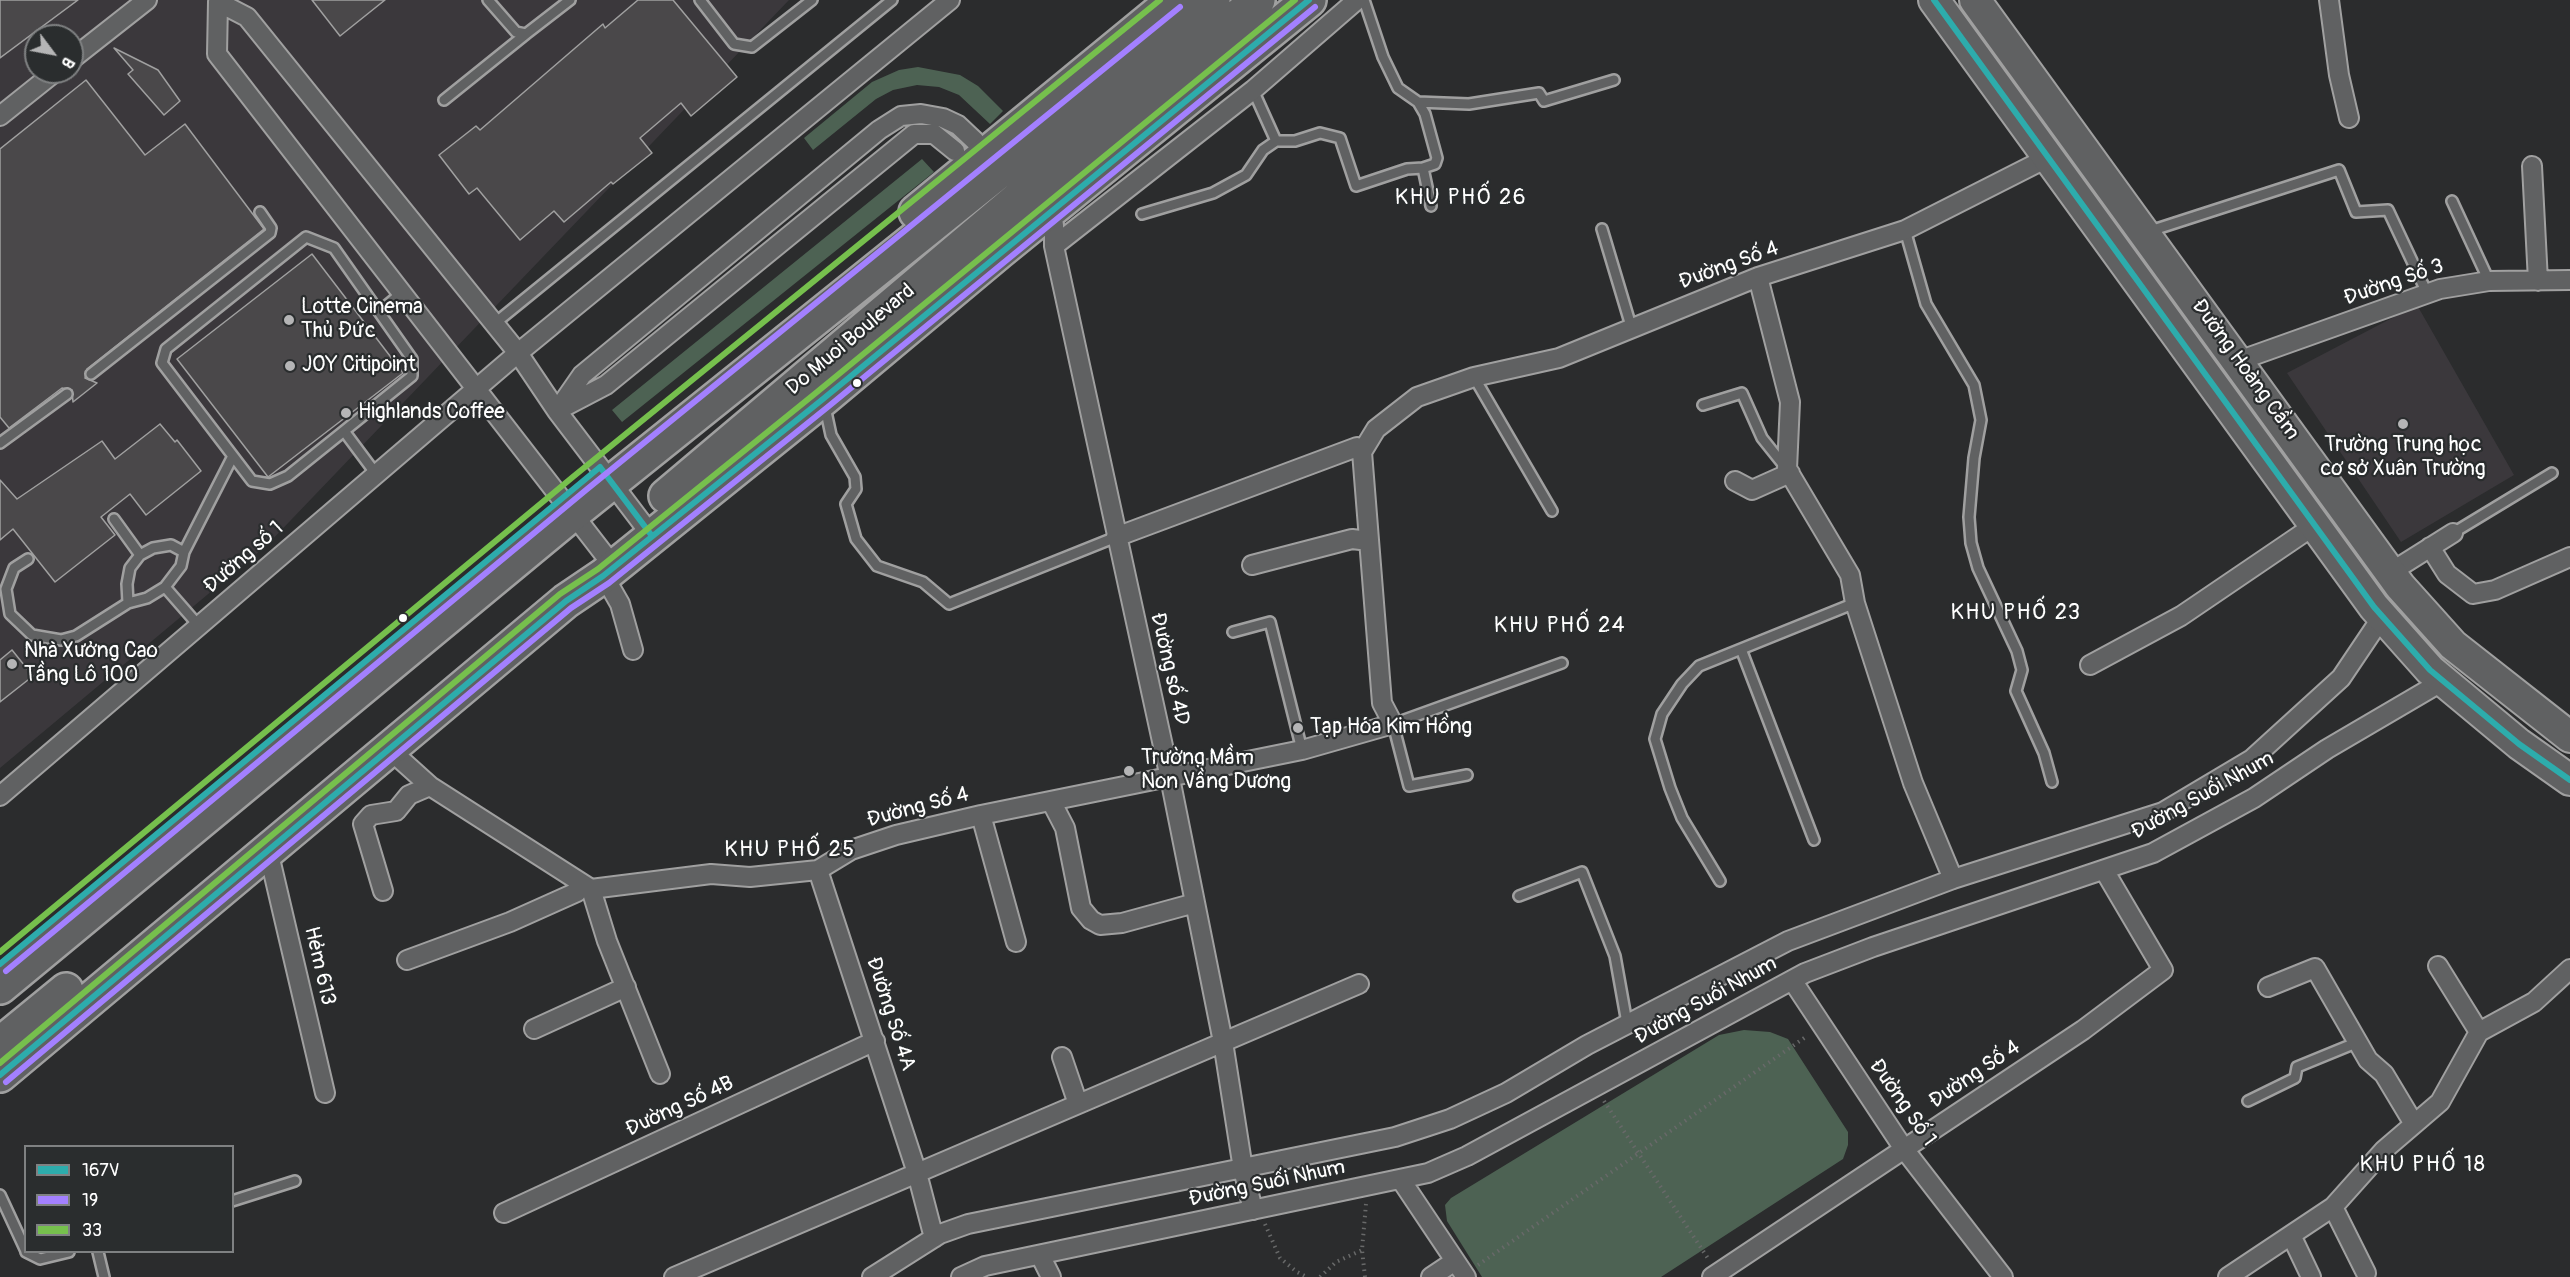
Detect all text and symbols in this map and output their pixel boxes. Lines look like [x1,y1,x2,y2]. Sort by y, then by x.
north arrow [24,24,84,84]
text: B [57,53,78,72]
district label: KHU PHỐ 26 [1395,185,1527,211]
street label: Đường Số 4 [1676,236,1782,296]
street label: Đường Số 3 [2341,254,2447,312]
street label: Do Muoi Boulevard [782,279,920,401]
place label: Lotte Cinema Thủ Đức [301,295,423,345]
street label: Đường Hoàng Cầm [2186,295,2304,445]
marker: Lotte Cinema Thủ Đức [282,313,296,327]
place label: JOY Citipoint [302,353,416,379]
marker: JOY Citipoint [283,359,297,373]
unlabelled marker [851,377,863,389]
place label: Highlands Coffee [358,400,505,426]
marker: Highlands Coffee [339,406,353,420]
marker: Trường Trung học cơ sở Xuân Trường [2396,417,2410,431]
place label: Trường Trung học cơ sở Xuân Trường [2321,433,2485,483]
street label: Đường số 1 [199,517,289,599]
district label: KHU PHỐ 23 [1950,600,2082,626]
street label: Đường số 4D [1144,610,1194,728]
unlabelled marker [397,612,409,624]
district label: KHU PHỐ 24 [1494,613,1626,639]
place label: Nhà Xưởng Cao Tầng Lô 100 [24,639,158,689]
marker: Nhà Xưởng Cao Tầng Lô 100 [5,657,19,671]
place label: Tạp Hóa Kim Hồng [1310,715,1472,741]
marker: Tạp Hóa Kim Hồng [1291,721,1305,735]
place label: Trường Mầm Non Vầng Dương [1141,746,1291,796]
street label: Đường Suối Nhum [2127,746,2279,846]
marker: Trường Mầm Non Vầng Dương [1122,764,1136,778]
street label: Đường Số 4 [864,782,972,834]
district label: KHU PHỐ 25 [724,837,856,863]
street label: Hẻm 613 [298,924,340,1008]
street label: Đường Suối Nhum [1630,951,1782,1051]
street label: Đường Số 4A [860,954,920,1074]
street label: Đường Số 4 [1925,1035,2025,1115]
street label: Đường Số 1 [1863,1055,1941,1151]
street label: Đường Số 4B [622,1071,738,1143]
legend [24,1145,234,1253]
district label: KHU PHỐ 18 [2360,1152,2486,1178]
street label: Đường Suối Nhum [1187,1155,1347,1213]
text: 167V [82,1159,120,1182]
text: 19 [82,1189,98,1212]
text: 33 [82,1219,102,1242]

